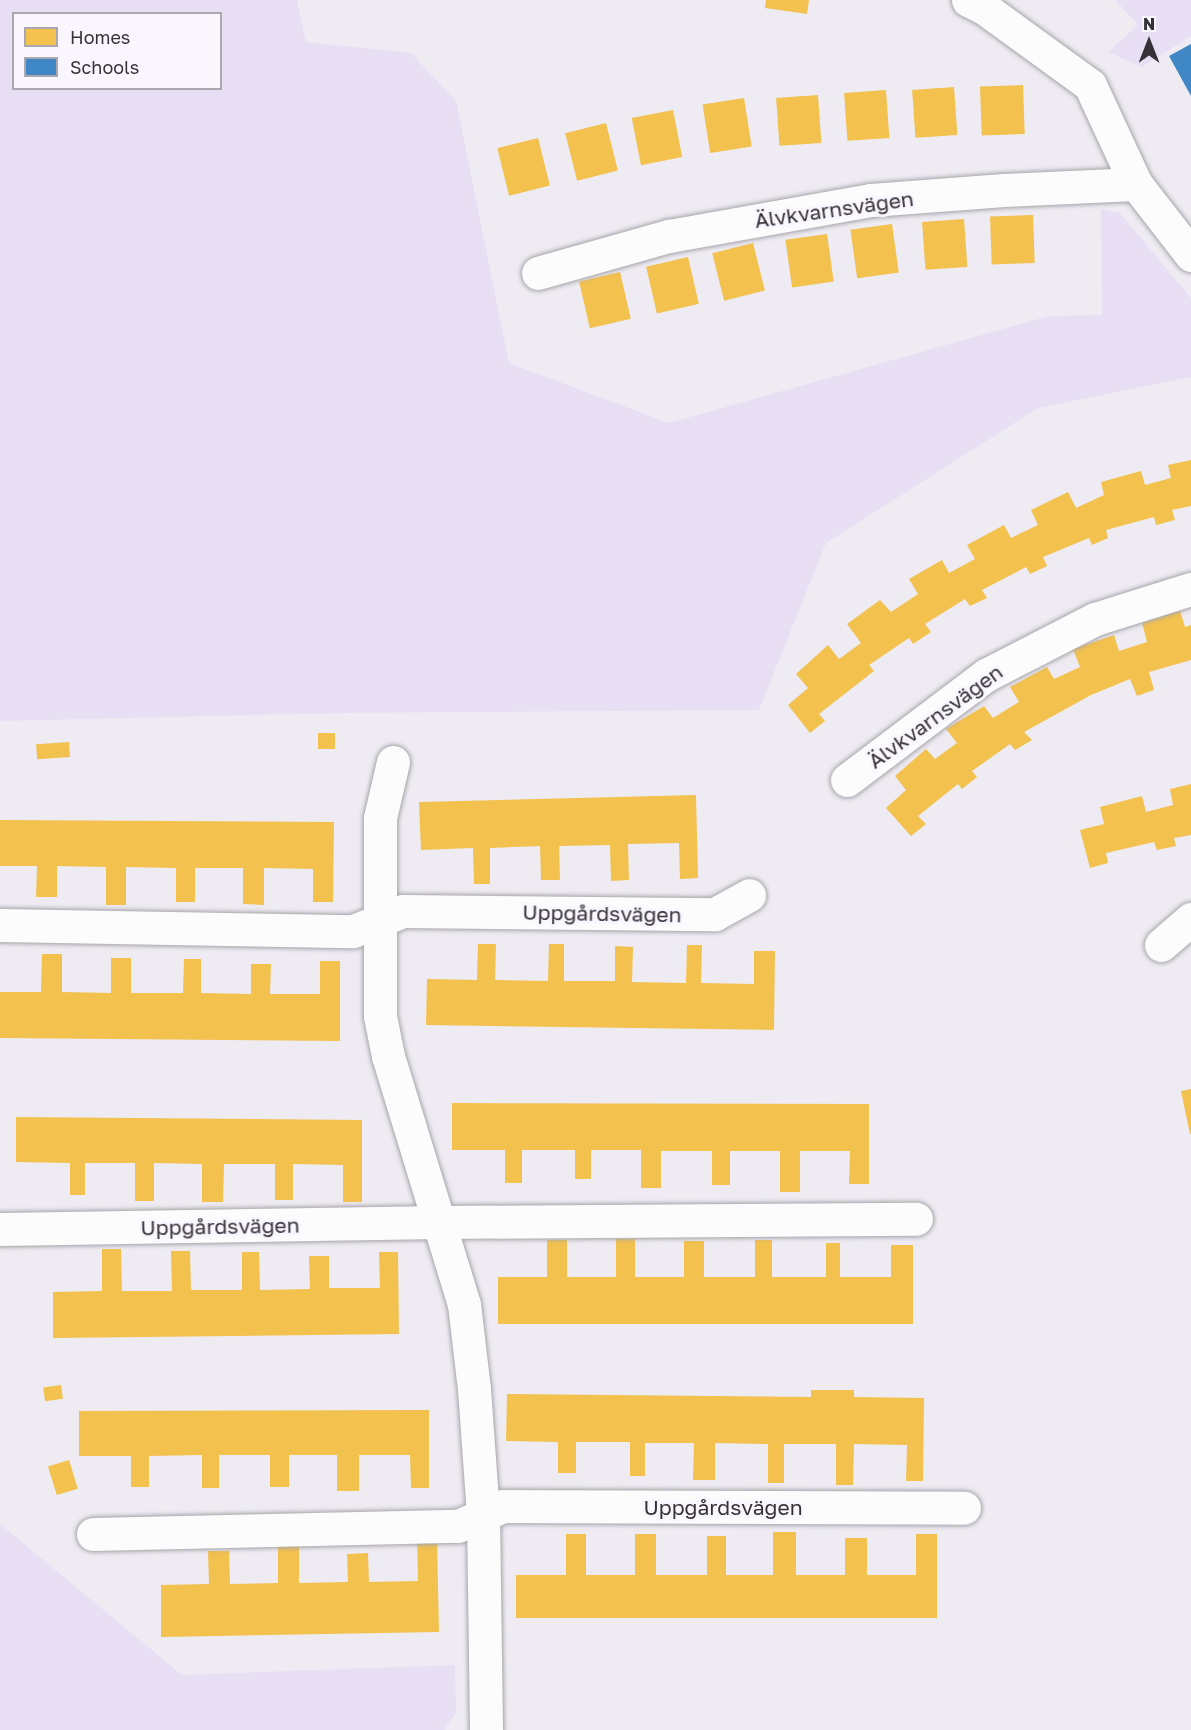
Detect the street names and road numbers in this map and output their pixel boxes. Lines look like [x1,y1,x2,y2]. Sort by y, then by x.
street label: Älvkvarnsvägen [753,185,915,233]
street label: Älvkvarnsvägen [863,659,1007,773]
street label: Uppgårdsvägen [522,899,682,927]
street label: Uppgårdsvägen [140,1212,300,1240]
street label: Uppgårdsvägen [643,1494,803,1520]

